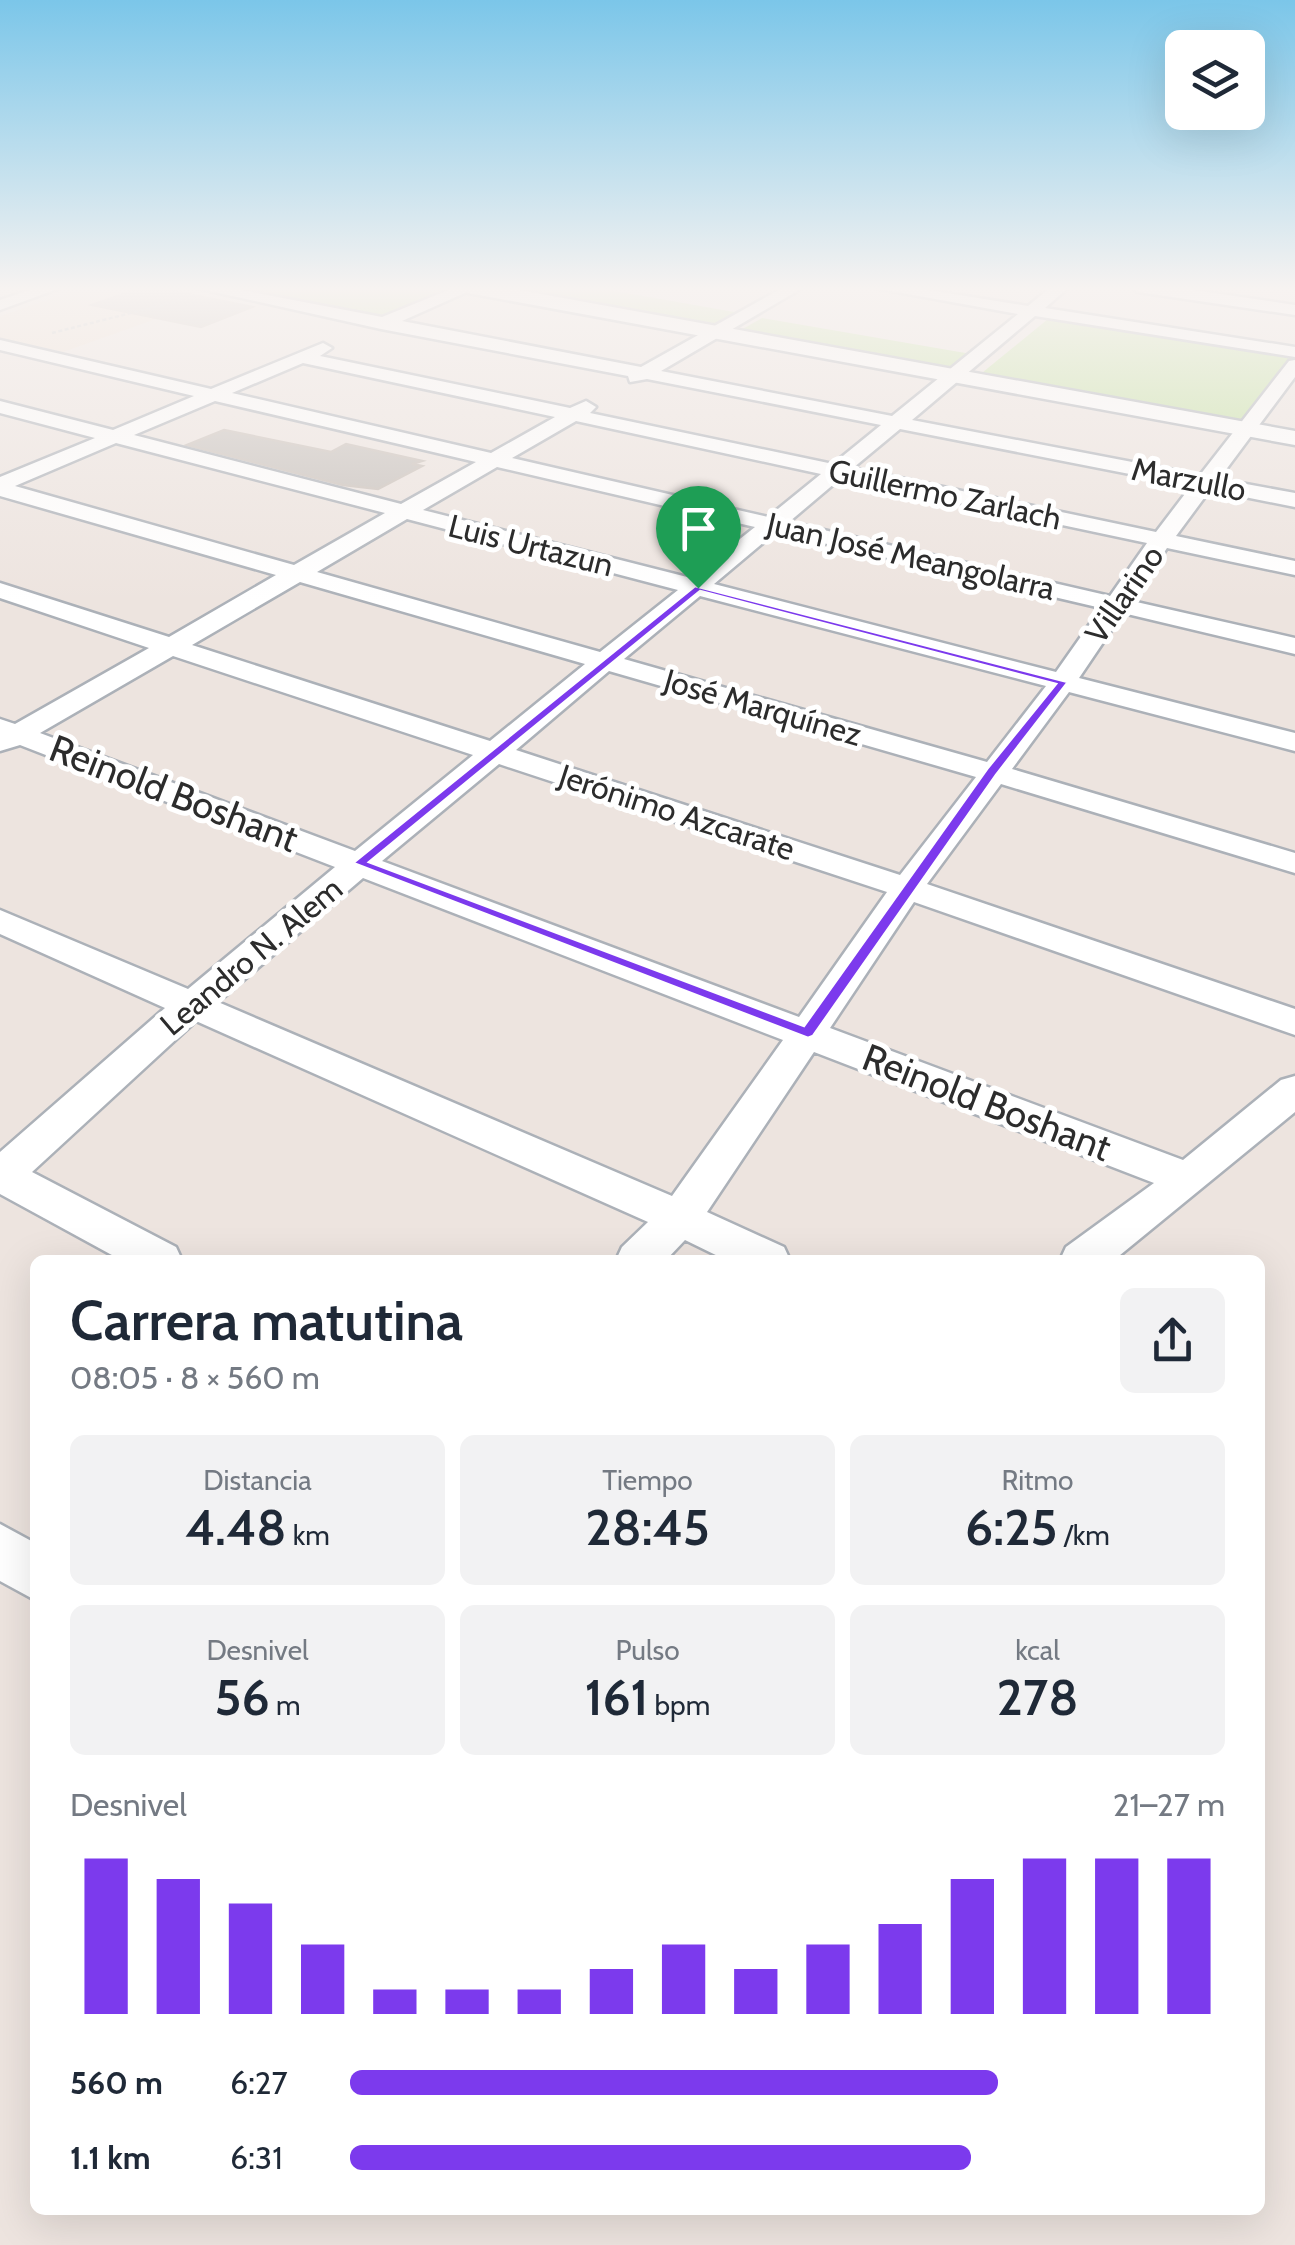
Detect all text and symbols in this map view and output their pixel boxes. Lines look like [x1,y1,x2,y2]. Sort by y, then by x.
map controls [1165,30,1265,130]
button: layers [1165,30,1265,130]
street label: Marzullo [1129,449,1249,509]
street label: Guillermo Zarlach [825,450,1065,538]
pin [656,486,741,589]
icon: arrive [671,501,726,556]
street label: Juan José Meangolarra [762,504,1059,608]
street label: Luis Urtazun [445,506,617,584]
street label: Villarino [1076,538,1172,650]
street label: José Marquínez [659,660,866,754]
street label: Reinold Boshant [43,724,305,862]
street label: Jerónimo Azcarate [553,755,800,868]
street label: Leandro N. Alem [152,869,350,1043]
street label: Reinold Boshant [856,1033,1118,1171]
text: Carrera matutina [70,1287,463,1354]
button: share [1120,1288,1225,1393]
text: 08:05 · 8 × 560 m [70,1358,320,1397]
text: Distancia [203,1463,312,1497]
text: Tiempo [602,1463,693,1497]
text: Ritmo [1001,1463,1074,1497]
text: 4.48 [185,1497,286,1558]
text: 28:45 [585,1497,710,1558]
text: 6:25 [965,1497,1057,1558]
text: km [286,1518,330,1552]
text: /km [1057,1518,1110,1552]
text: Desnivel [206,1633,309,1667]
text: Pulso [615,1633,680,1667]
text: kcal [1015,1633,1060,1667]
text: 56 [215,1667,270,1728]
text: 161 [585,1667,648,1728]
text: 278 [997,1667,1078,1728]
text: m [270,1688,301,1722]
text: bpm [648,1688,710,1722]
text: Desnivel [70,1785,187,1824]
text: 21–27 m [1113,1785,1225,1824]
text: 560 m [70,2063,163,2102]
text: 6:27 [230,2063,288,2102]
text: 1.1 km [70,2138,151,2177]
text: 6:31 [230,2138,283,2177]

